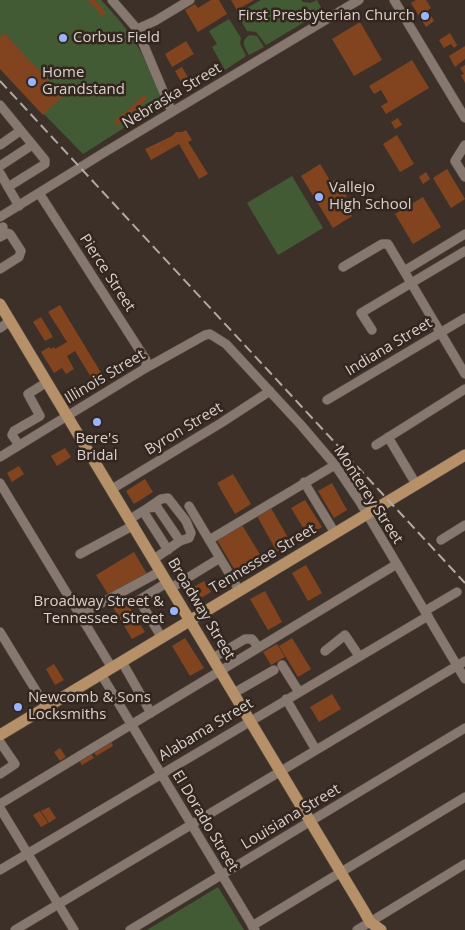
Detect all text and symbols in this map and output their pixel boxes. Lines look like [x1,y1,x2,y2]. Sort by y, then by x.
place label: First Presbyterian Church [238,7,415,25]
marker: First Presbyterian Church [419,10,431,22]
place label: Corbus Field [73,29,160,47]
marker: Corbus Field [57,32,69,44]
street label: Nebraska Street [119,59,225,133]
place label: Home Grandstand [42,64,125,99]
marker: Home Grandstand [26,76,38,88]
place label: Vallejo High School [329,179,412,214]
marker: Vallejo High School [313,191,325,203]
street label: Pierce Street [75,231,139,315]
street label: Indiana Street [342,314,436,380]
street label: Illinois Street [62,346,148,408]
street label: Byron Street [142,399,226,459]
marker: Bere's Bridal [91,416,103,428]
place label: Bere's Bridal [75,430,119,465]
street label: Monterey Street [330,443,406,547]
street label: Tennessee Street [207,520,319,598]
street label: Broadway Street [164,555,238,663]
place label: Broadway Street & Tennessee Street [34,593,164,628]
marker: Broadway Street & Tennessee Street [168,605,180,617]
place label: Newcomb & Sons Locksmiths [28,689,151,724]
street label: Alabama Street [155,695,257,765]
marker: Newcomb & Sons Locksmiths [12,701,24,713]
street label: El Dorado Street [168,767,242,875]
street label: Louisiana Street [238,780,344,854]

